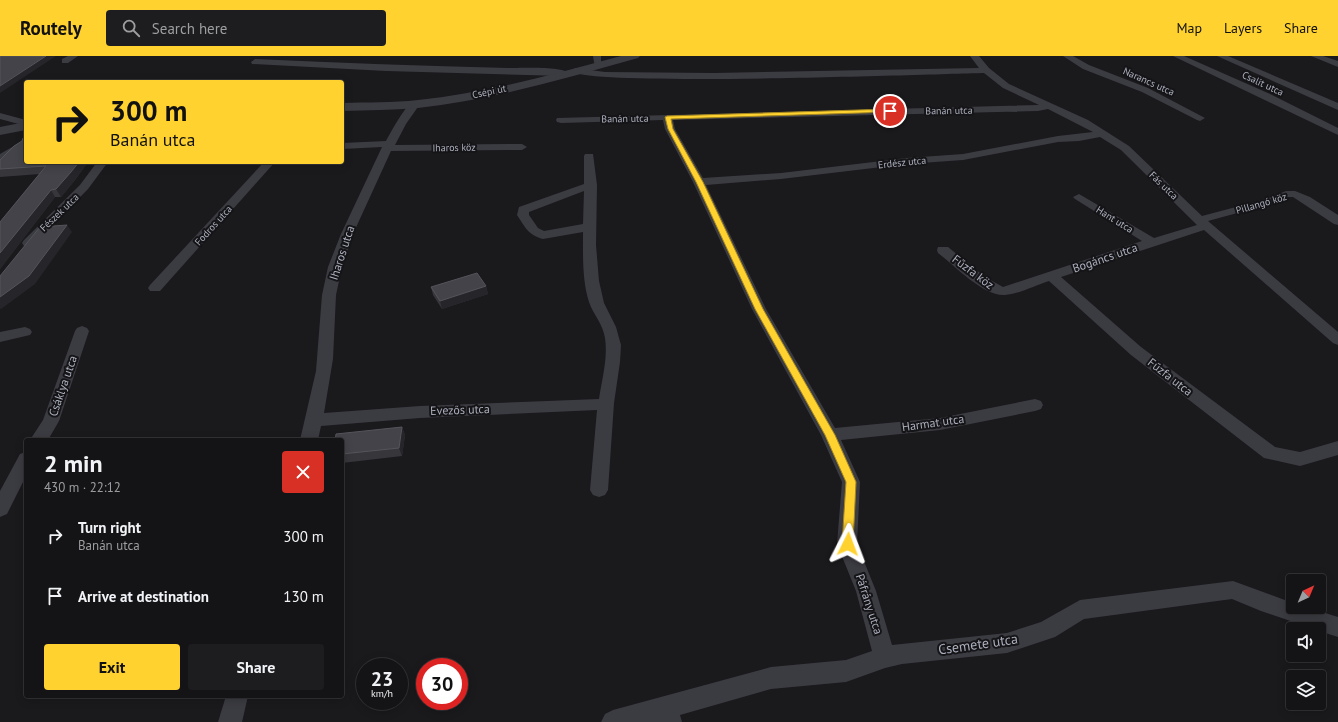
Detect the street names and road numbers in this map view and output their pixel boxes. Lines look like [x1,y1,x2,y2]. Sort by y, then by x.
street label: Narancs utca [1121,64,1177,99]
street label: Csalit utca [1240,68,1286,99]
street label: Csépi út [471,81,508,101]
street label: Banán utca [925,104,973,117]
street label: Banán utca [601,112,649,125]
street label: Iharos köz [432,141,476,154]
street label: Erdész utca [877,153,927,171]
street label: Fás utca [1146,168,1181,202]
street label: Pillangó köz [1234,190,1288,217]
street label: Fészek utca [37,191,82,234]
street label: Fodros utca [192,202,235,248]
street label: Hant utca [1094,203,1136,236]
street label: Iharos utca [326,224,357,282]
street label: Bogáncs utca [1070,239,1139,276]
street label: Fűzfa köz [950,251,997,292]
street label: Csáklya utca [45,353,80,418]
street label: Fűzfa utca [1145,354,1196,399]
street label: Evezős utca [430,401,490,418]
street label: Harmat utca [901,411,965,434]
street label: Páfrány utca [853,572,886,636]
street label: Csemete utca [937,630,1019,658]

